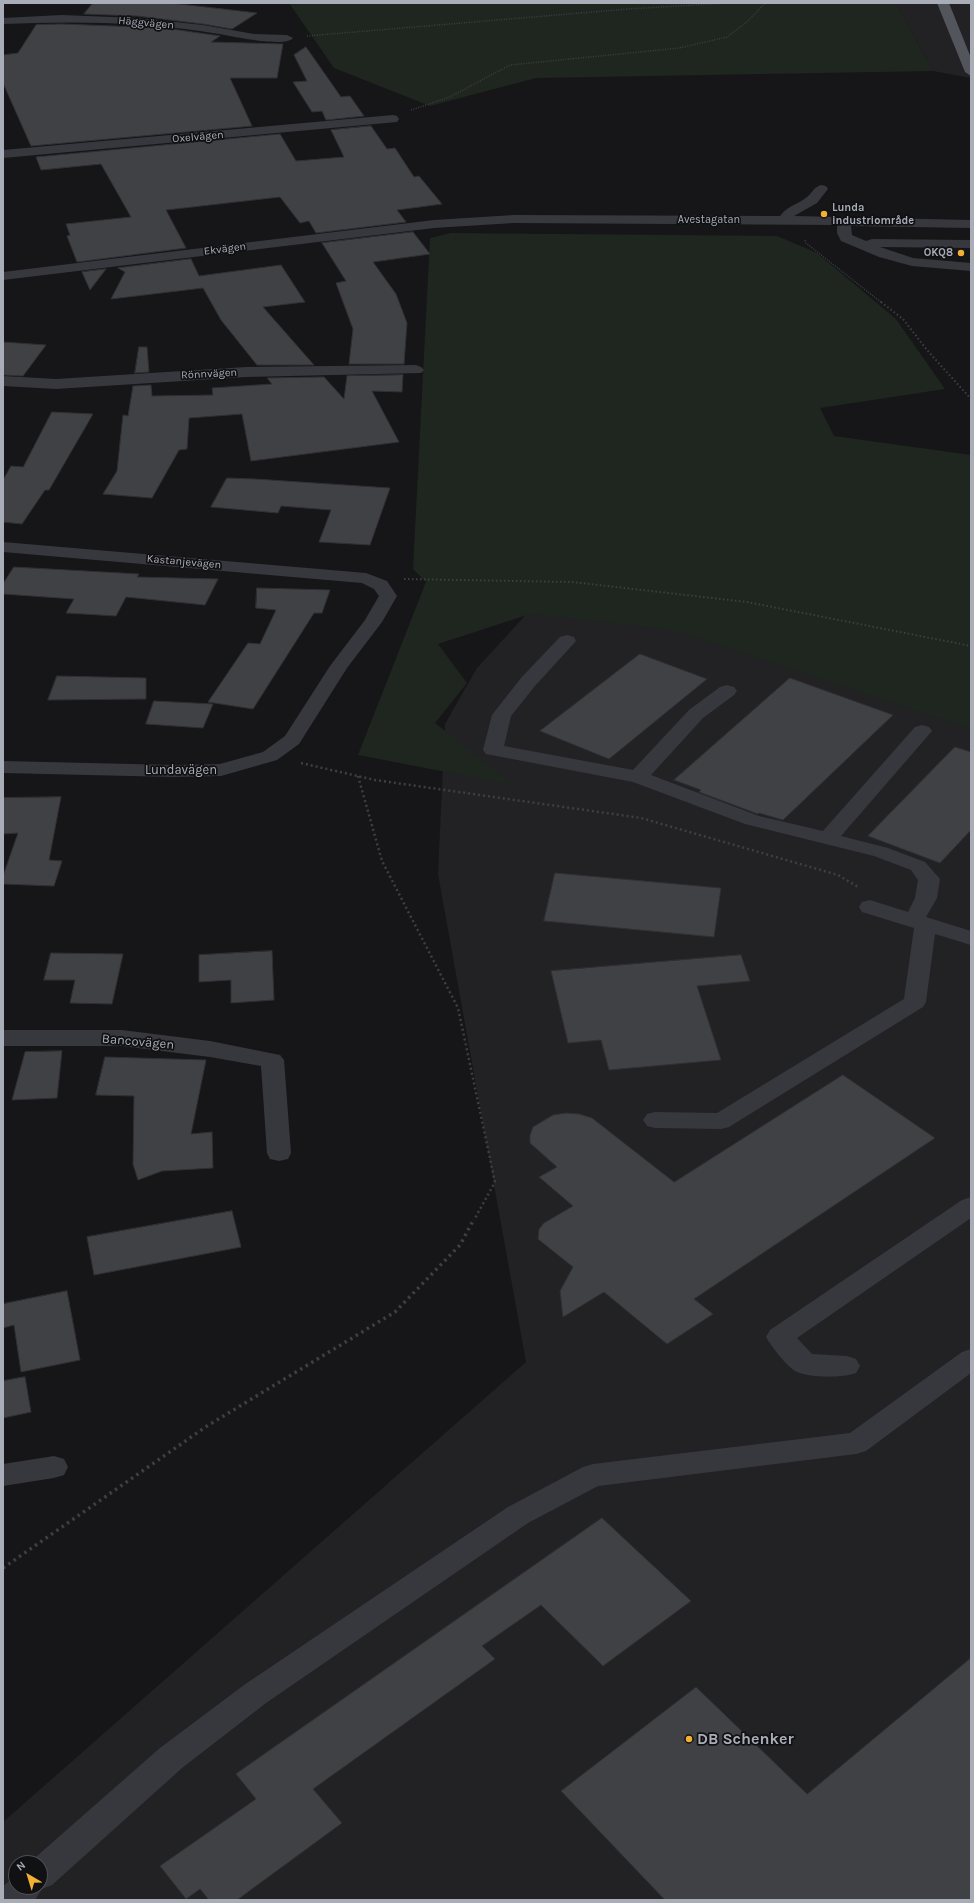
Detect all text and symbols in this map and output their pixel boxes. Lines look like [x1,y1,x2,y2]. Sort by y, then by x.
street label: Häggvägen [118,14,174,32]
street label: Oxelvägen [172,128,224,146]
place label: Lunda industriområde [832,201,914,227]
marker: Lunda industriområde [819,209,829,219]
street label: Avestagatan [678,213,740,227]
street label: Ekvägen [203,240,247,258]
place label: OKQ8 [924,246,953,260]
marker: OKQ8 [956,248,966,258]
street label: Rönnvägen [181,366,237,382]
street label: Kastanjevägen [146,552,222,572]
street label: Lundavägen [145,762,217,778]
street label: Bancovägen [101,1031,175,1053]
place label: DB Schenker [697,1729,794,1749]
marker: DB Schenker [684,1734,694,1744]
north arrow [8,1855,48,1895]
text: N [14,1858,28,1873]

